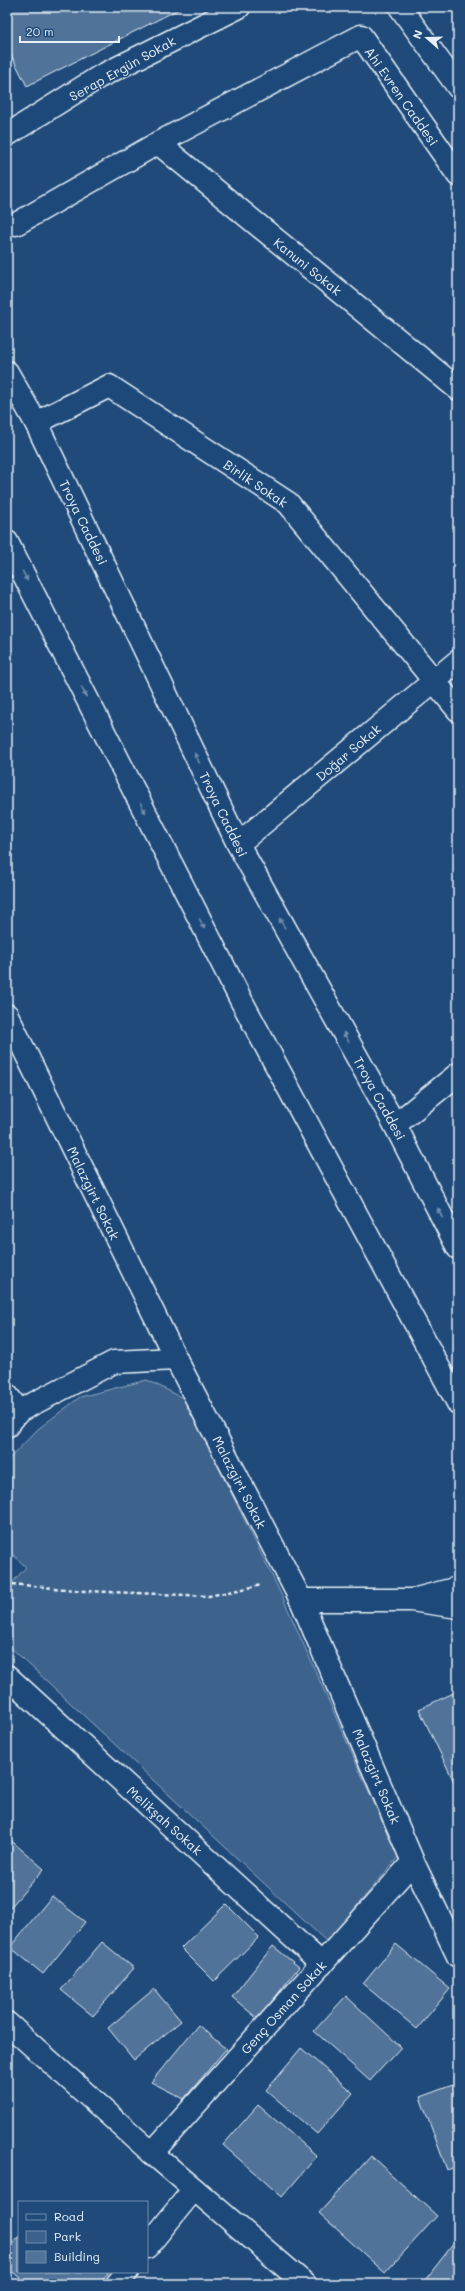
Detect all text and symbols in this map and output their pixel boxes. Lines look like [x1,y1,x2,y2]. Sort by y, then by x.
scale bar [20,18,119,44]
north arrow [407,18,447,58]
text: 20 m [26,23,54,39]
text: N [409,28,426,41]
street label: Serap Ergün Sokak [66,32,178,104]
street label: Ahi Evren Caddesi [362,43,443,149]
street label: Kanuni Sokak [271,233,346,299]
street label: Birlik Sokak [221,455,291,511]
street label: Troya Caddesi [56,477,112,567]
one-way arrow [22,571,28,582]
one-way arrow [81,686,87,698]
street label: Doğar Sokak [312,720,384,784]
one-way arrow [194,753,200,764]
street label: Troya Caddesi [196,769,252,859]
one-way arrow [140,802,146,814]
one-way arrow [279,917,286,929]
one-way arrow [199,918,205,930]
one-way arrow [342,1031,349,1043]
street label: Troya Caddesi [350,1053,410,1143]
street label: Malazgirt Sokak [64,1143,124,1243]
one-way arrow [437,1207,443,1219]
street label: Malazgirt Sokak [209,1433,271,1531]
street label: Malazgirt Sokak [349,1726,405,1826]
street label: Melikşah Sokak [124,1782,206,1858]
street label: Genç Osman Sokak [237,1957,330,2057]
legend [18,2201,148,2273]
text: Road [54,2208,84,2224]
text: Park [54,2228,81,2244]
text: Building [54,2248,100,2264]

